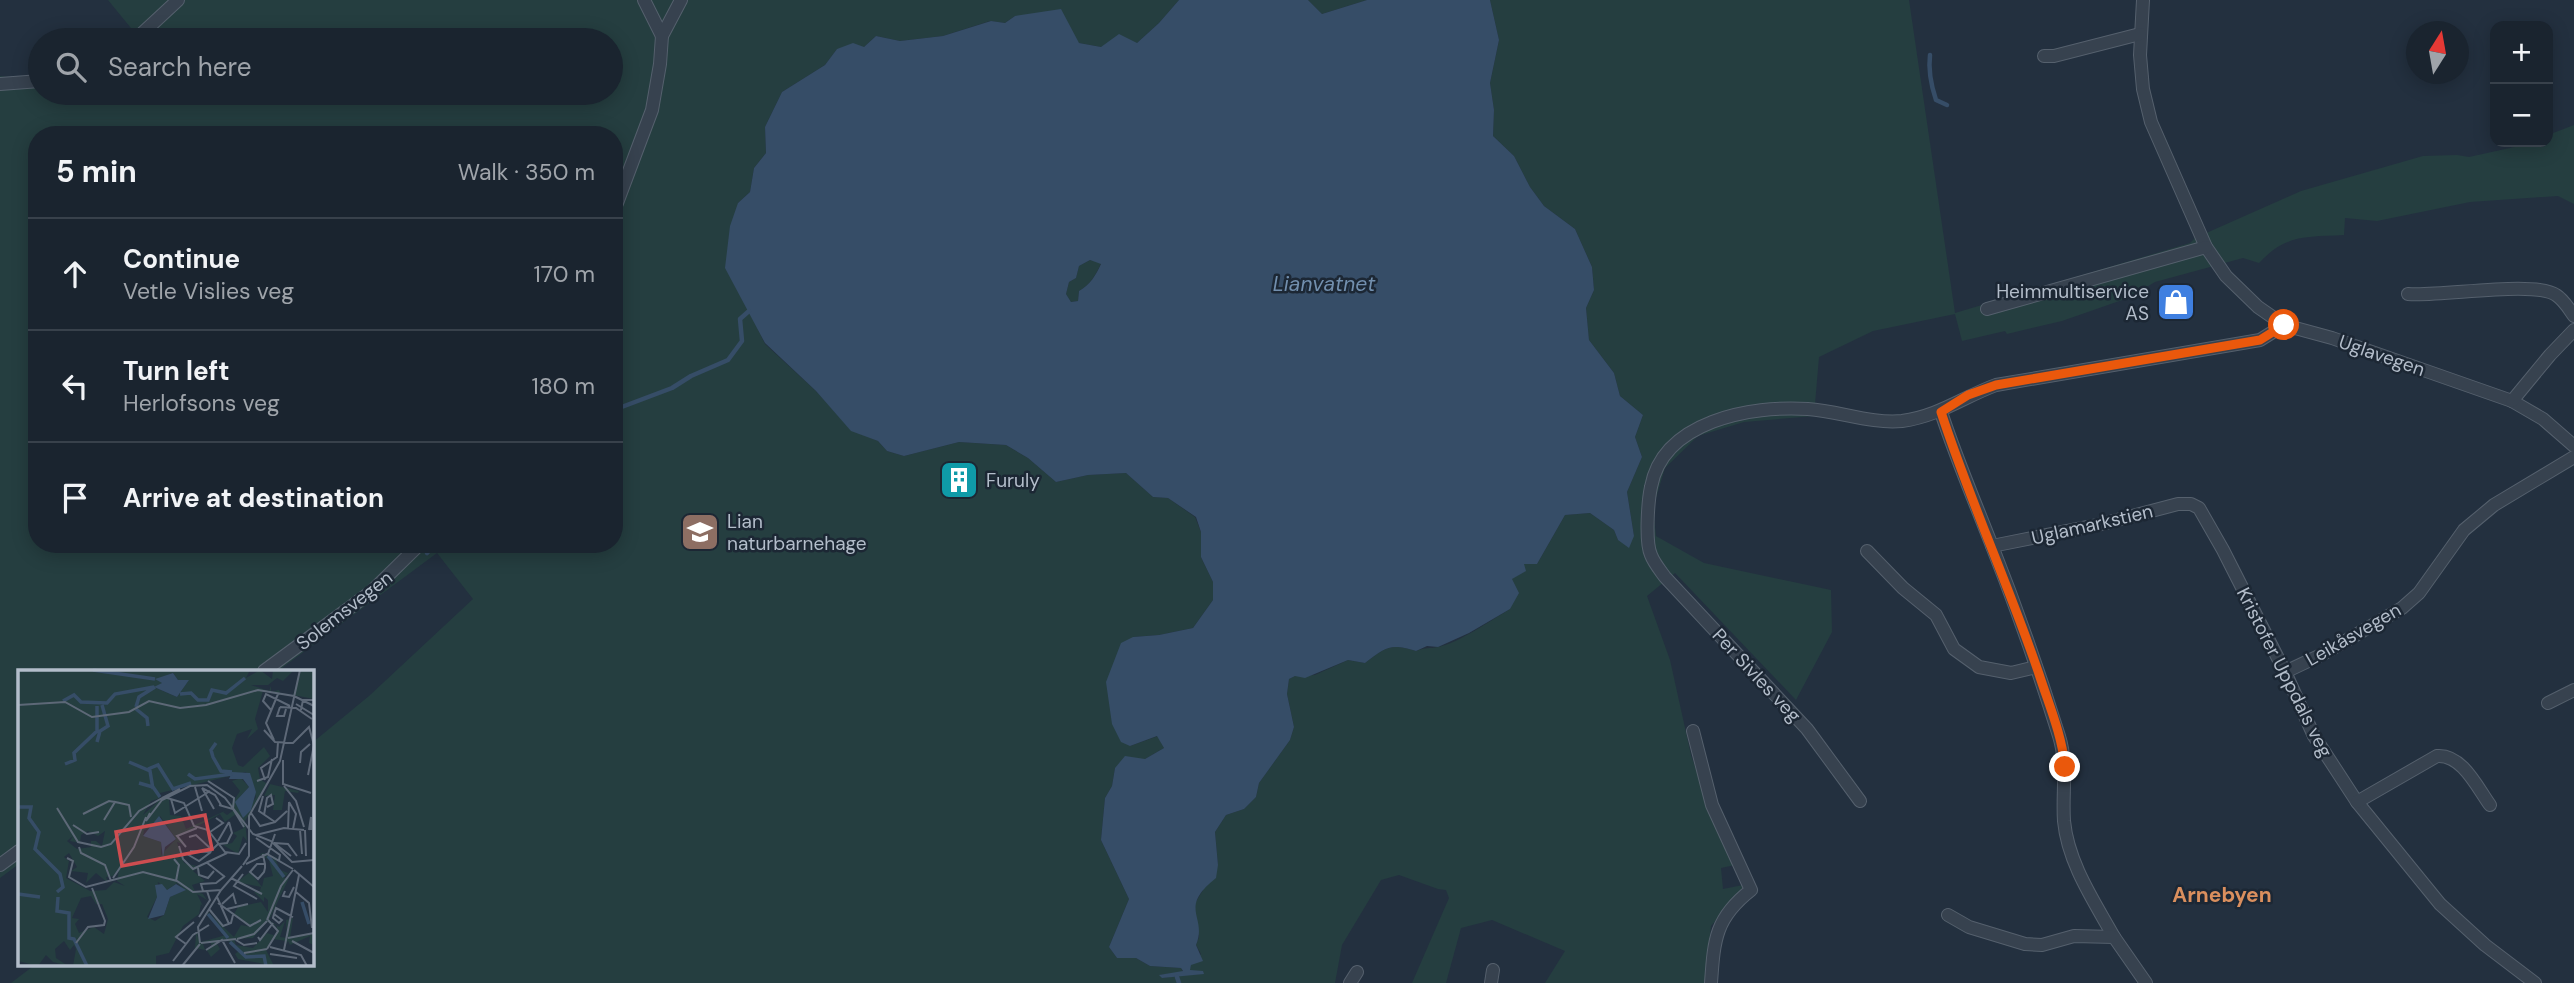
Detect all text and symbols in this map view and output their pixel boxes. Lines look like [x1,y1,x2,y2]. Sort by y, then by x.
north arrow [2406,21,2469,84]
map controls [2490,21,2553,147]
button: + [2490,21,2553,84]
search box [28,28,623,105]
icon: search [52,48,90,86]
text: Search here [108,50,251,84]
button: − [2490,84,2553,147]
text: 5 min [56,152,137,191]
text: Walk · 350 m [458,157,595,187]
text: Continue [123,242,240,276]
icon: ahead [56,255,94,293]
text: 170 m [534,259,595,289]
water label: Lianvatnet [1273,270,1376,298]
text: Vetle Vislies veg [123,276,294,306]
place label: Heimmultiservice AS [1996,279,2149,326]
shop icon: Heimmultiservice AS [2155,281,2197,323]
route start [2268,309,2299,340]
street label: Uglavegen [2335,329,2428,382]
text: Turn left [123,354,230,388]
icon: left [56,367,94,405]
text: 180 m [531,371,595,401]
text: Herlofsons veg [123,388,280,418]
building icon: Furuly [938,459,980,501]
place label: Furuly [986,468,1040,493]
icon: arrive [56,479,94,517]
text: Arrive at destination [123,481,384,515]
street label: Uglamarkstien [2029,498,2155,551]
place label: Lian naturbarnehage [727,509,867,556]
school or university icon: Lian naturbarnehage [679,511,721,553]
street label: Solemsvegen [291,565,397,656]
street label: Kristofer Uppdals veg [2231,583,2338,762]
street label: Leikåsvegen [2301,597,2405,672]
street label: Per Sivles veg [1707,623,1807,728]
inset map [18,670,313,965]
route end [2049,751,2080,782]
district label: Arnebyen [2172,881,2272,909]

